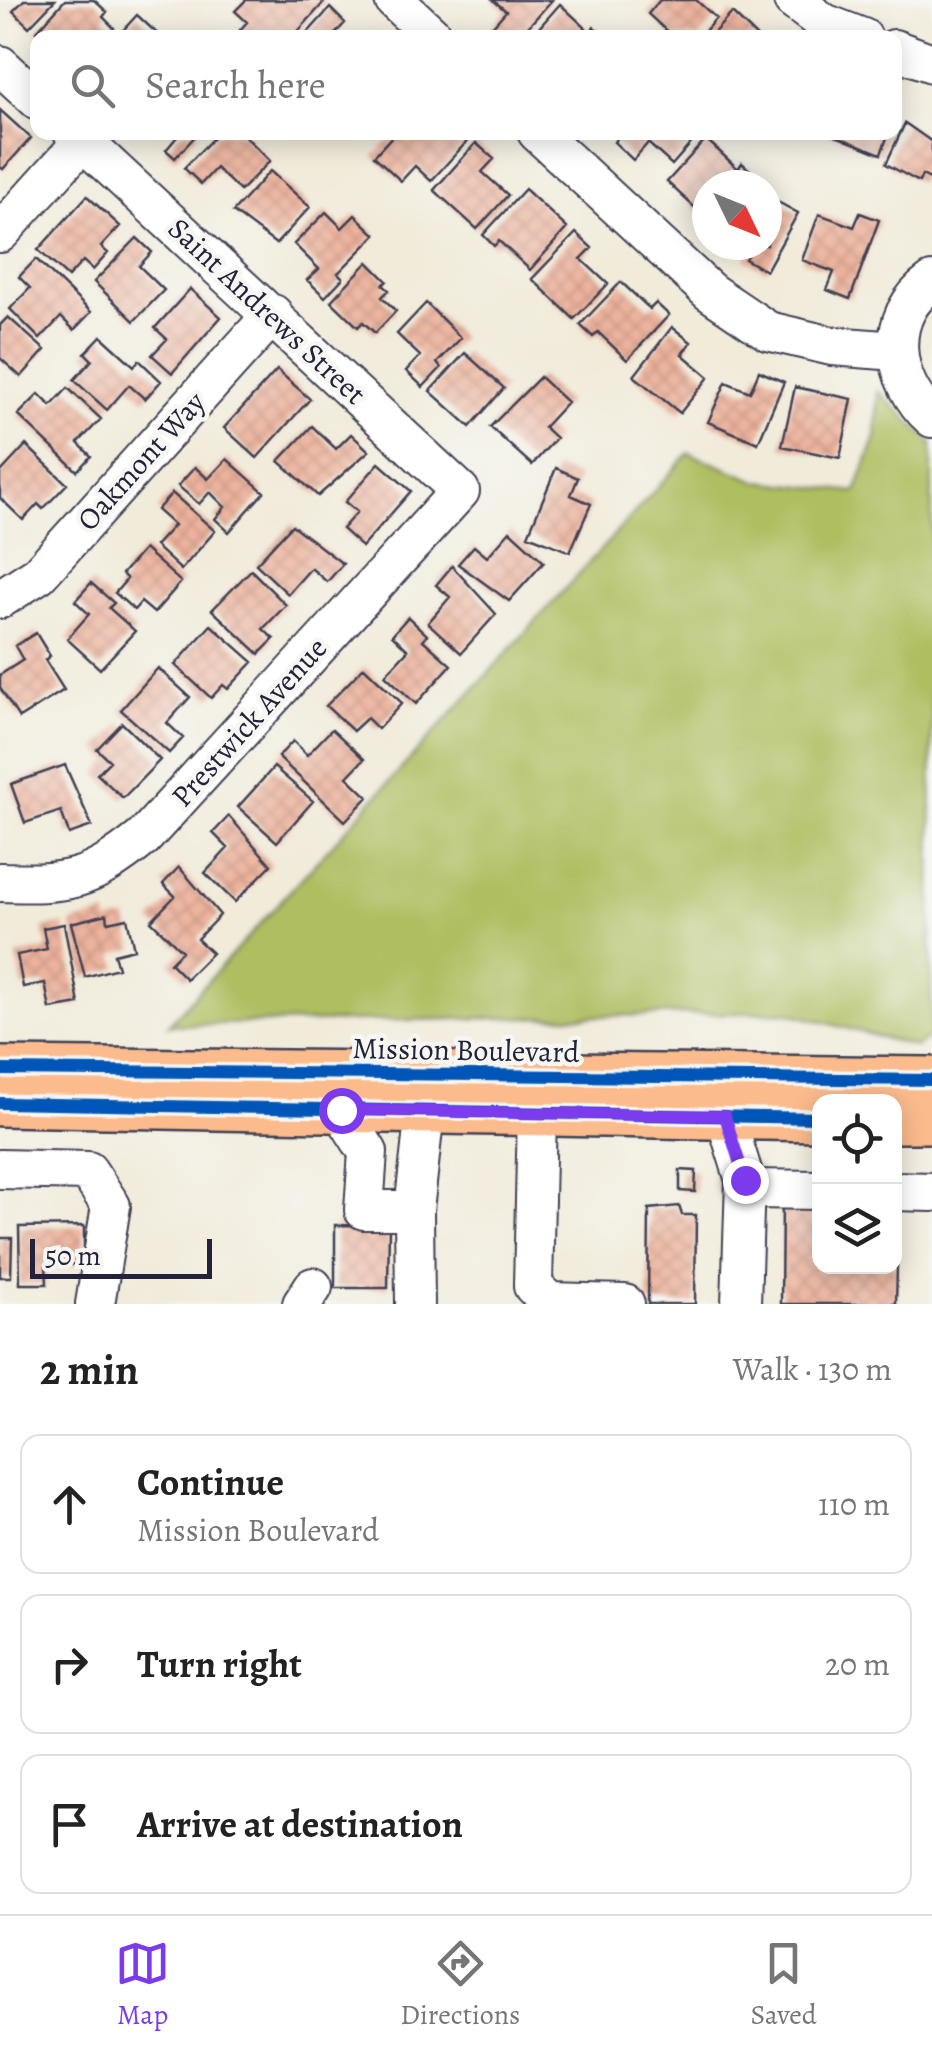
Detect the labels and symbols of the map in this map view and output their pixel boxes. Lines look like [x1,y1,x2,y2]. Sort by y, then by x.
north arrow [692,170,782,260]
street label: Saint Andrews Street [159,209,375,413]
street label: Oakmont Way [68,382,215,539]
street label: Prestwick Avenue [162,629,336,815]
street label: Mission Boulevard [352,1028,581,1072]
route start [319,1088,365,1134]
route end [723,1158,769,1204]
scale bar [30,1234,212,1278]

